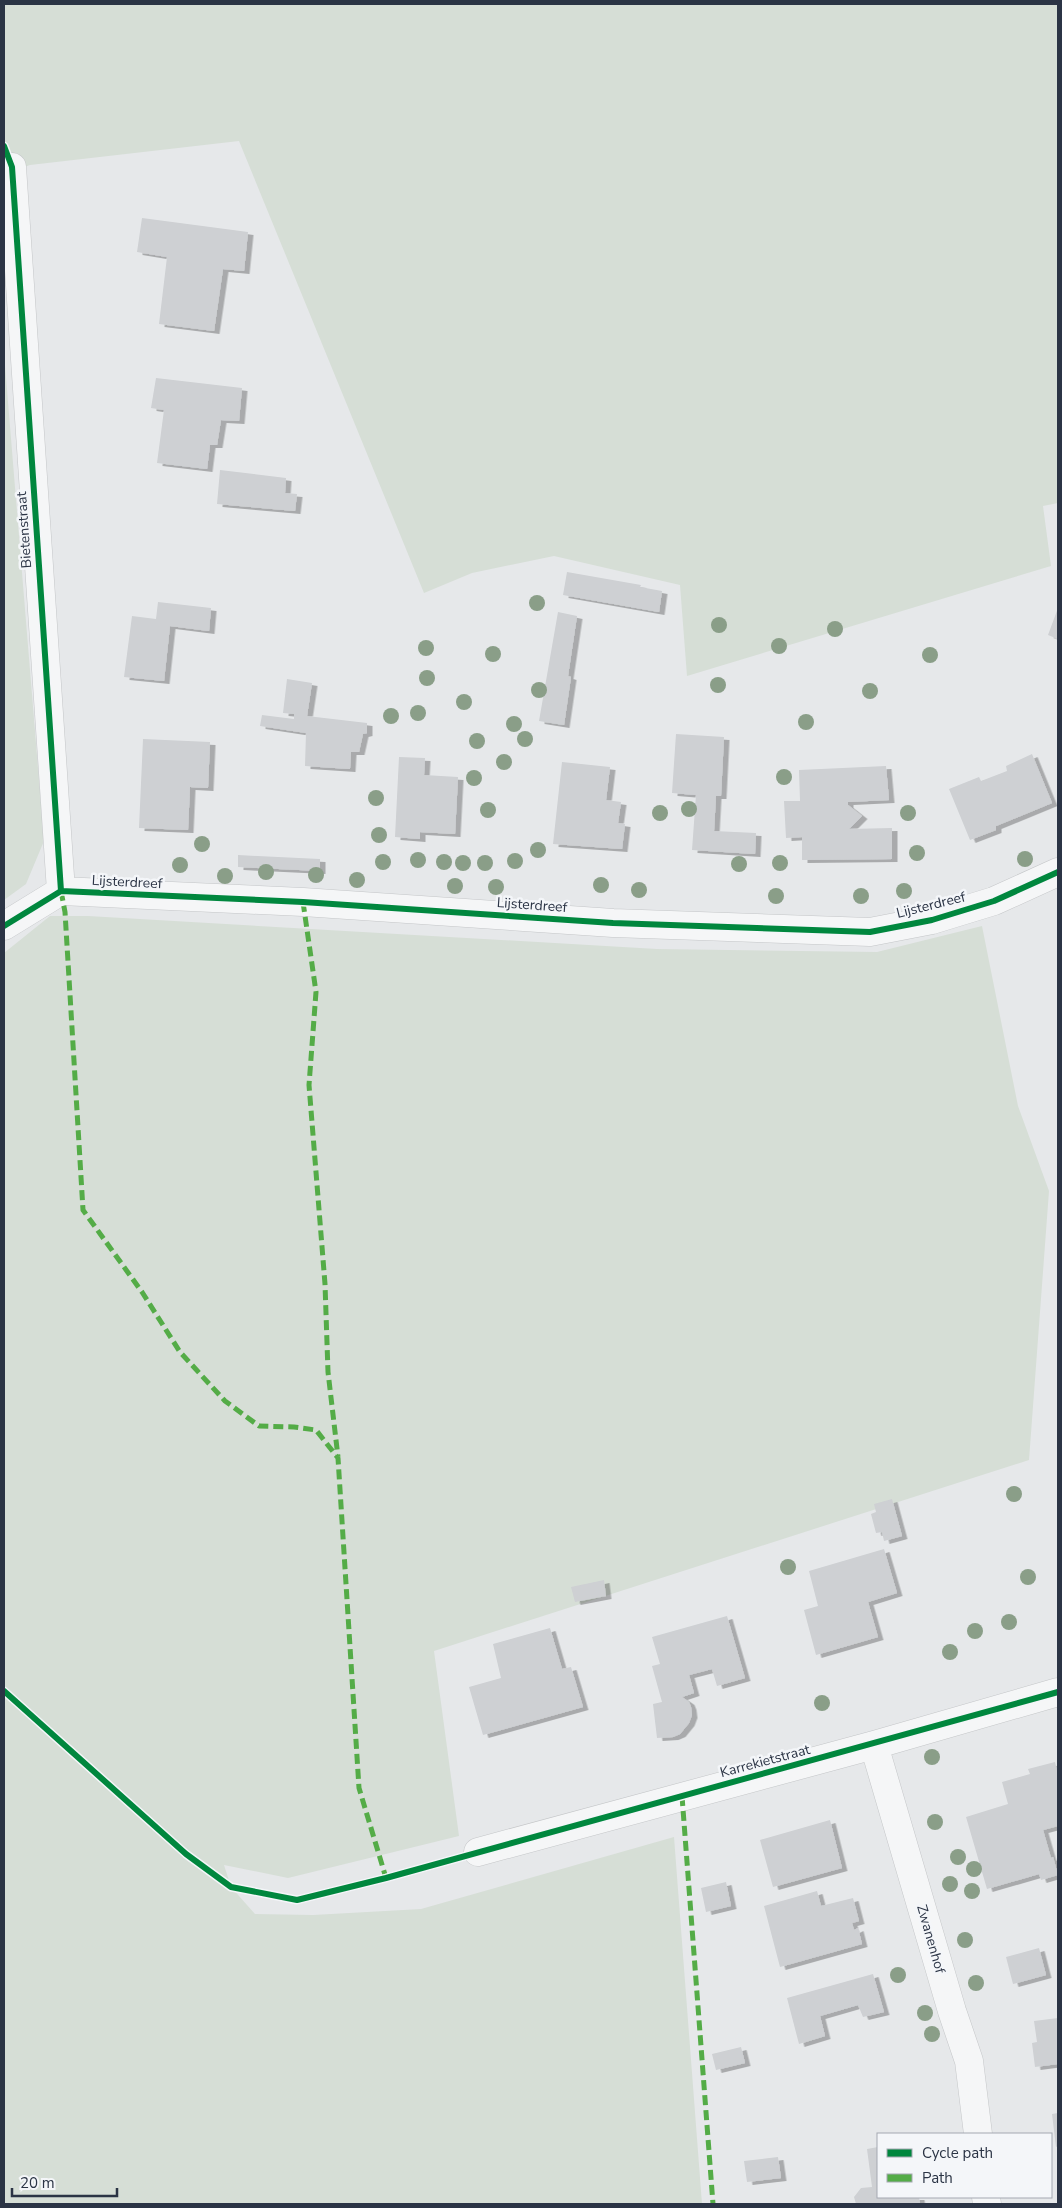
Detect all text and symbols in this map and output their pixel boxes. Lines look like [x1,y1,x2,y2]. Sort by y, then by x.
street label: Bietenstraat [12,491,36,569]
street label: Lijsterdreef [91,871,163,893]
street label: Lijsterdreef [894,887,968,923]
street label: Lijsterdreef [496,893,568,917]
street label: Karrekietstraat [718,1740,812,1782]
street label: Zwanenhof [912,1902,950,1976]
legend [877,2133,1052,2198]
text: Cycle path [922,2143,993,2163]
scale bar [12,2166,118,2198]
text: Path [922,2168,953,2188]
text: 20 m [20,2173,55,2193]

